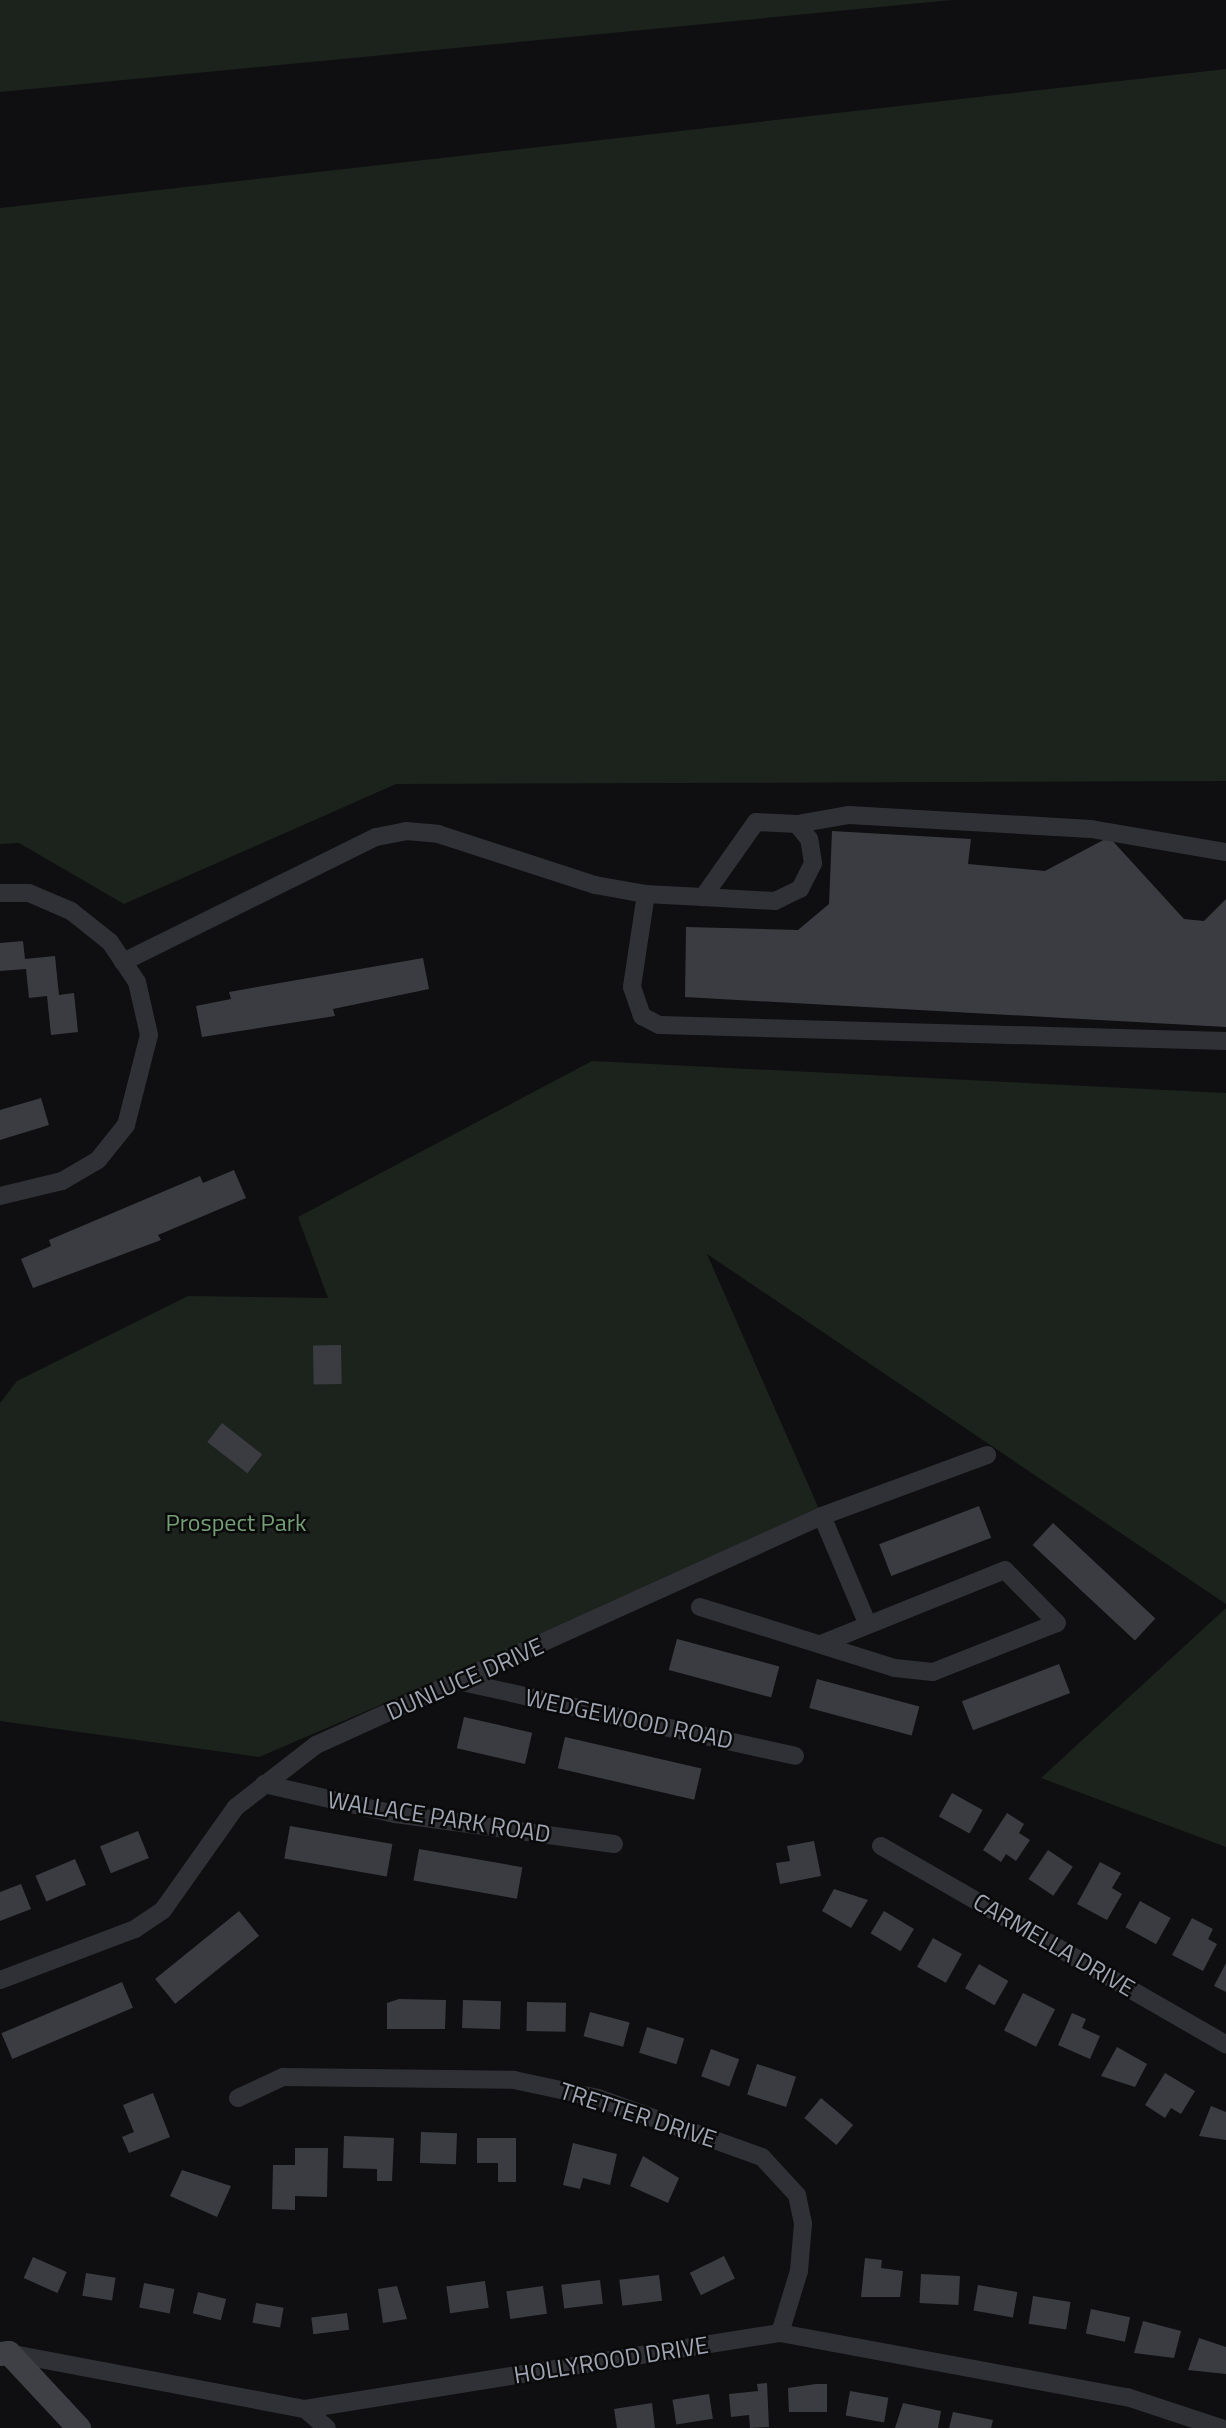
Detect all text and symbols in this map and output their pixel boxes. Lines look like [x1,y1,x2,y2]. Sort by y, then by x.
park label: Prospect Park [166,1509,306,1537]
street label: DUNLUCE DRIVE [382,1632,548,1726]
street label: WEDGEWOOD ROAD [522,1683,736,1755]
street label: WALLACE PARK ROAD [325,1785,553,1849]
street label: CARMELLA DRIVE [968,1887,1140,2003]
street label: TRETTER DRIVE [556,2076,720,2154]
street label: HOLLYROOD DRIVE [512,2330,710,2390]

